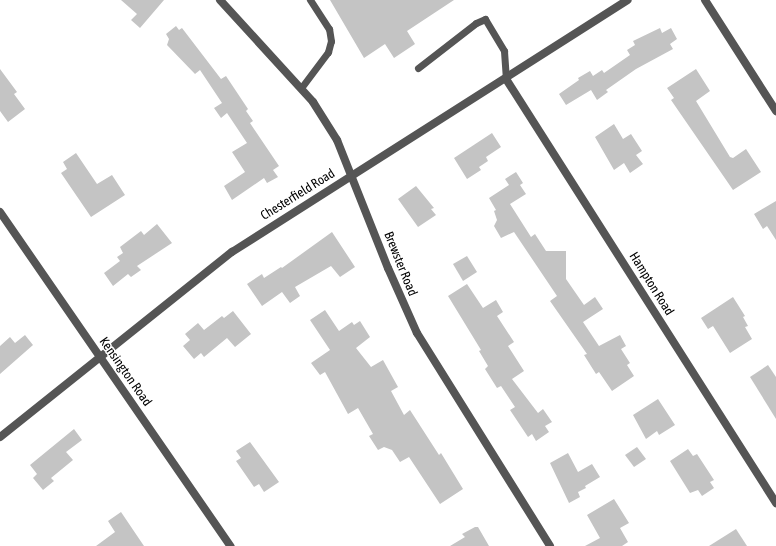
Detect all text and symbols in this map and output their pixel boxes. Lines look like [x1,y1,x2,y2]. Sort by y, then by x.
street label: Chesterfield Road [258,166,338,224]
street label: Brewster Road [380,230,420,298]
street label: Hampton Road [625,249,677,319]
street label: Kensington Road [96,335,154,409]

